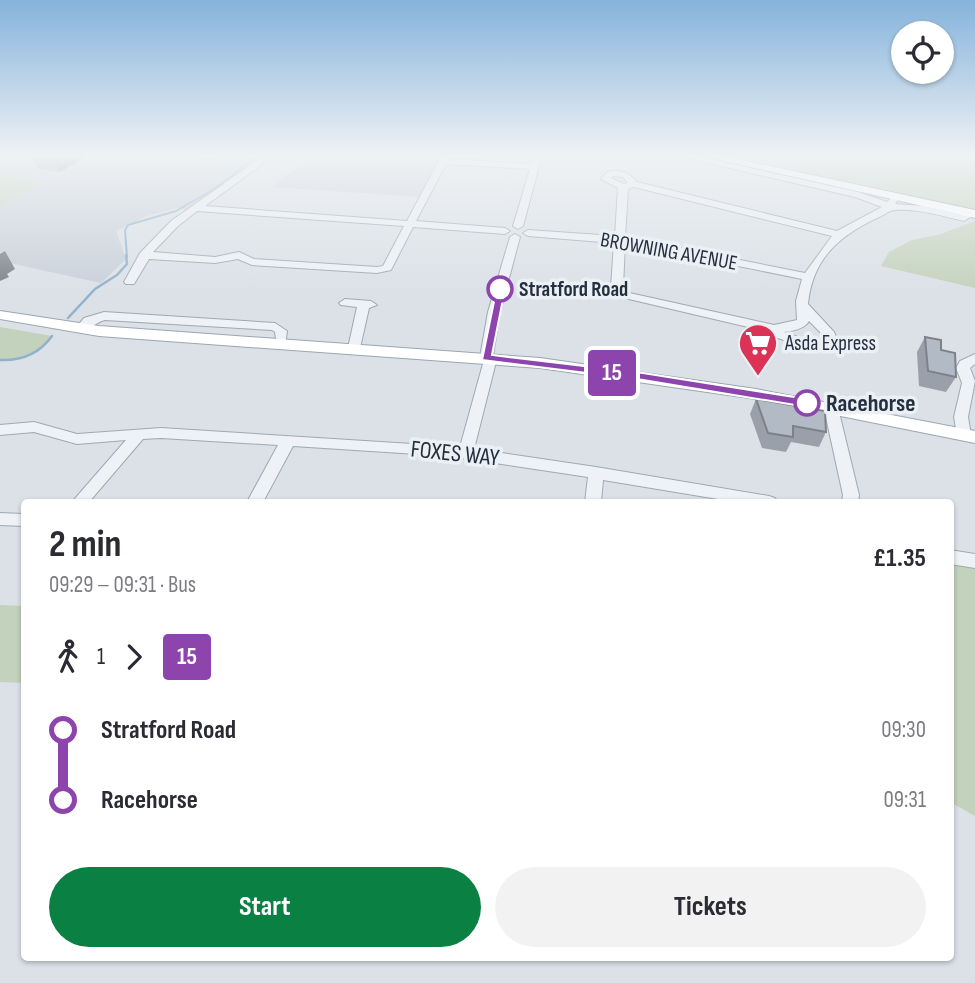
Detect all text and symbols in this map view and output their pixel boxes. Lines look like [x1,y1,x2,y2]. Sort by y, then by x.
map controls [891,21,954,84]
button: locate [891,21,954,84]
street label: BROWNING AVENUE [599,227,739,276]
marker: Stratford Road [487,276,513,302]
place label: Stratford Road [519,277,628,302]
supermarket icon: Asda Express [737,322,779,377]
place label: Asda Express [784,331,876,356]
line badge: 15 [580,350,644,396]
text: 15 [602,358,622,387]
place label: Racehorse [826,389,915,418]
marker: Racehorse [794,390,820,416]
street label: FOXES WAY [409,434,501,473]
text: 2 min [49,522,121,567]
text: £1.35 [873,543,926,574]
text: 09:29 – 09:31 · Bus [49,571,196,599]
icon: walk [49,638,87,676]
icon: forward [115,638,153,676]
text: 15 [177,642,197,671]
text: 1 [97,643,105,671]
text: Stratford Road [101,715,236,746]
text: 09:30 [881,716,926,744]
text: Racehorse [101,785,198,816]
text: 09:31 [884,786,926,814]
button: Start [49,867,481,947]
button: Tickets [495,867,926,947]

